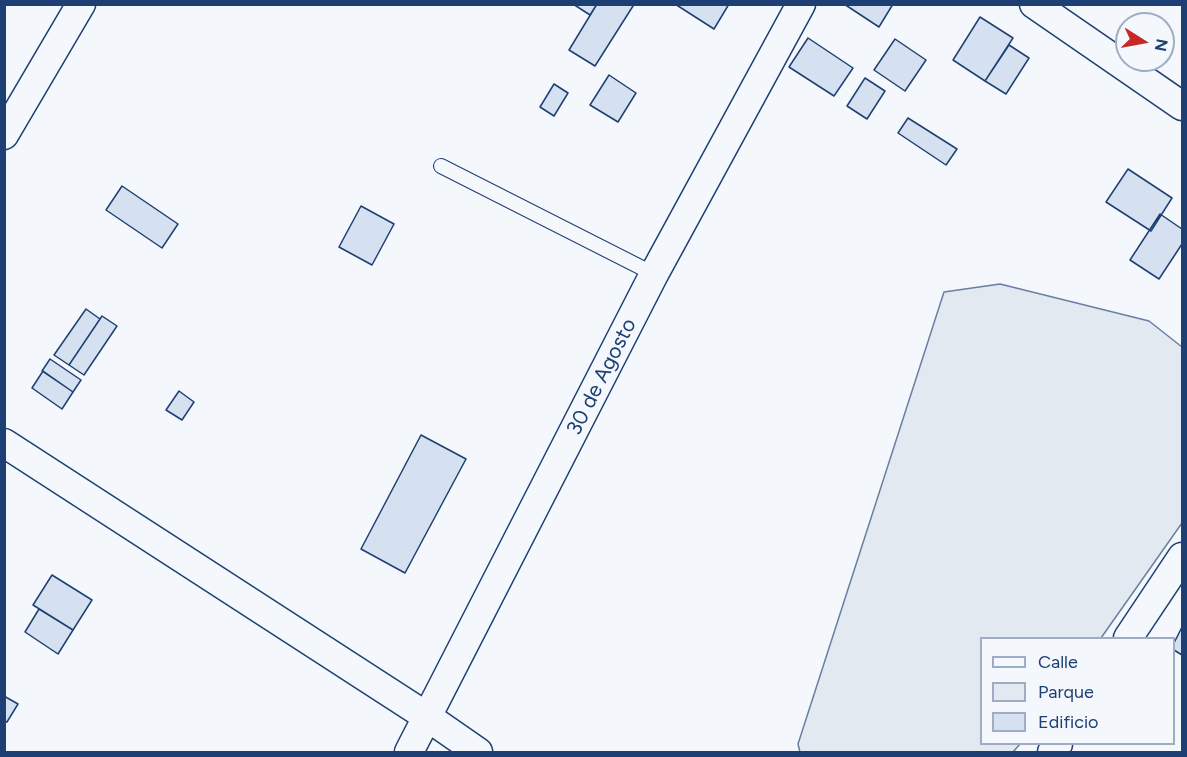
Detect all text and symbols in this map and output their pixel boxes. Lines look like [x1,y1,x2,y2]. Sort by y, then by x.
north arrow [1115,12,1175,72]
text: N [1151,37,1172,53]
street label: 30 de Agosto [562,314,642,440]
legend [980,637,1175,745]
text: Calle [1038,651,1078,673]
text: Parque [1038,681,1094,703]
text: Edificio [1038,711,1099,733]

